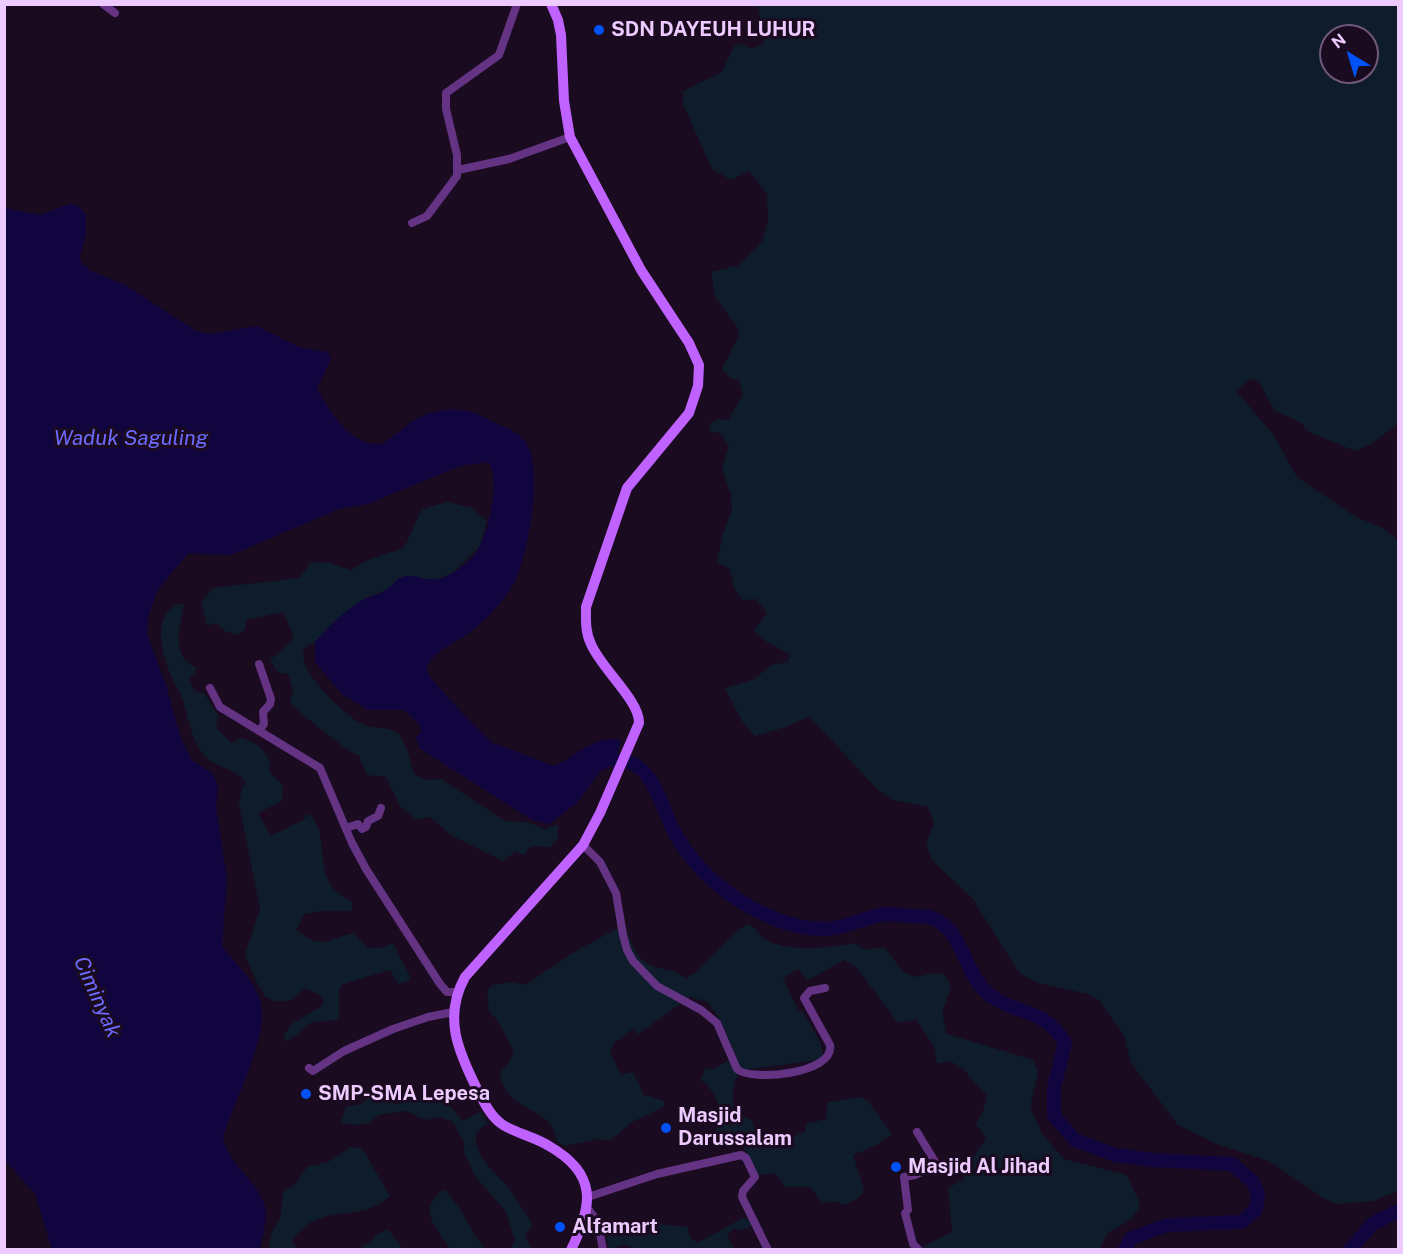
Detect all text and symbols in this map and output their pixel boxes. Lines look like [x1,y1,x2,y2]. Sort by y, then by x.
place label: SDN DAYEUH LUHUR [611,18,816,42]
marker: SDN DAYEUH LUHUR [592,23,606,37]
north arrow [1319,24,1379,84]
text: N [1328,30,1350,52]
water label: Waduk Saguling [54,426,208,452]
water label: Ciminyak [68,952,126,1042]
place label: SMP-SMA Lepesa [318,1082,490,1106]
marker: SMP-SMA Lepesa [299,1087,313,1101]
place label: Masjid Darussalam [678,1104,792,1151]
marker: Masjid Darussalam [659,1121,673,1135]
place label: Masjid Al Jihad [908,1155,1050,1179]
marker: Masjid Al Jihad [889,1160,903,1174]
place label: Alfamart [572,1215,658,1239]
marker: Alfamart [553,1220,567,1234]

